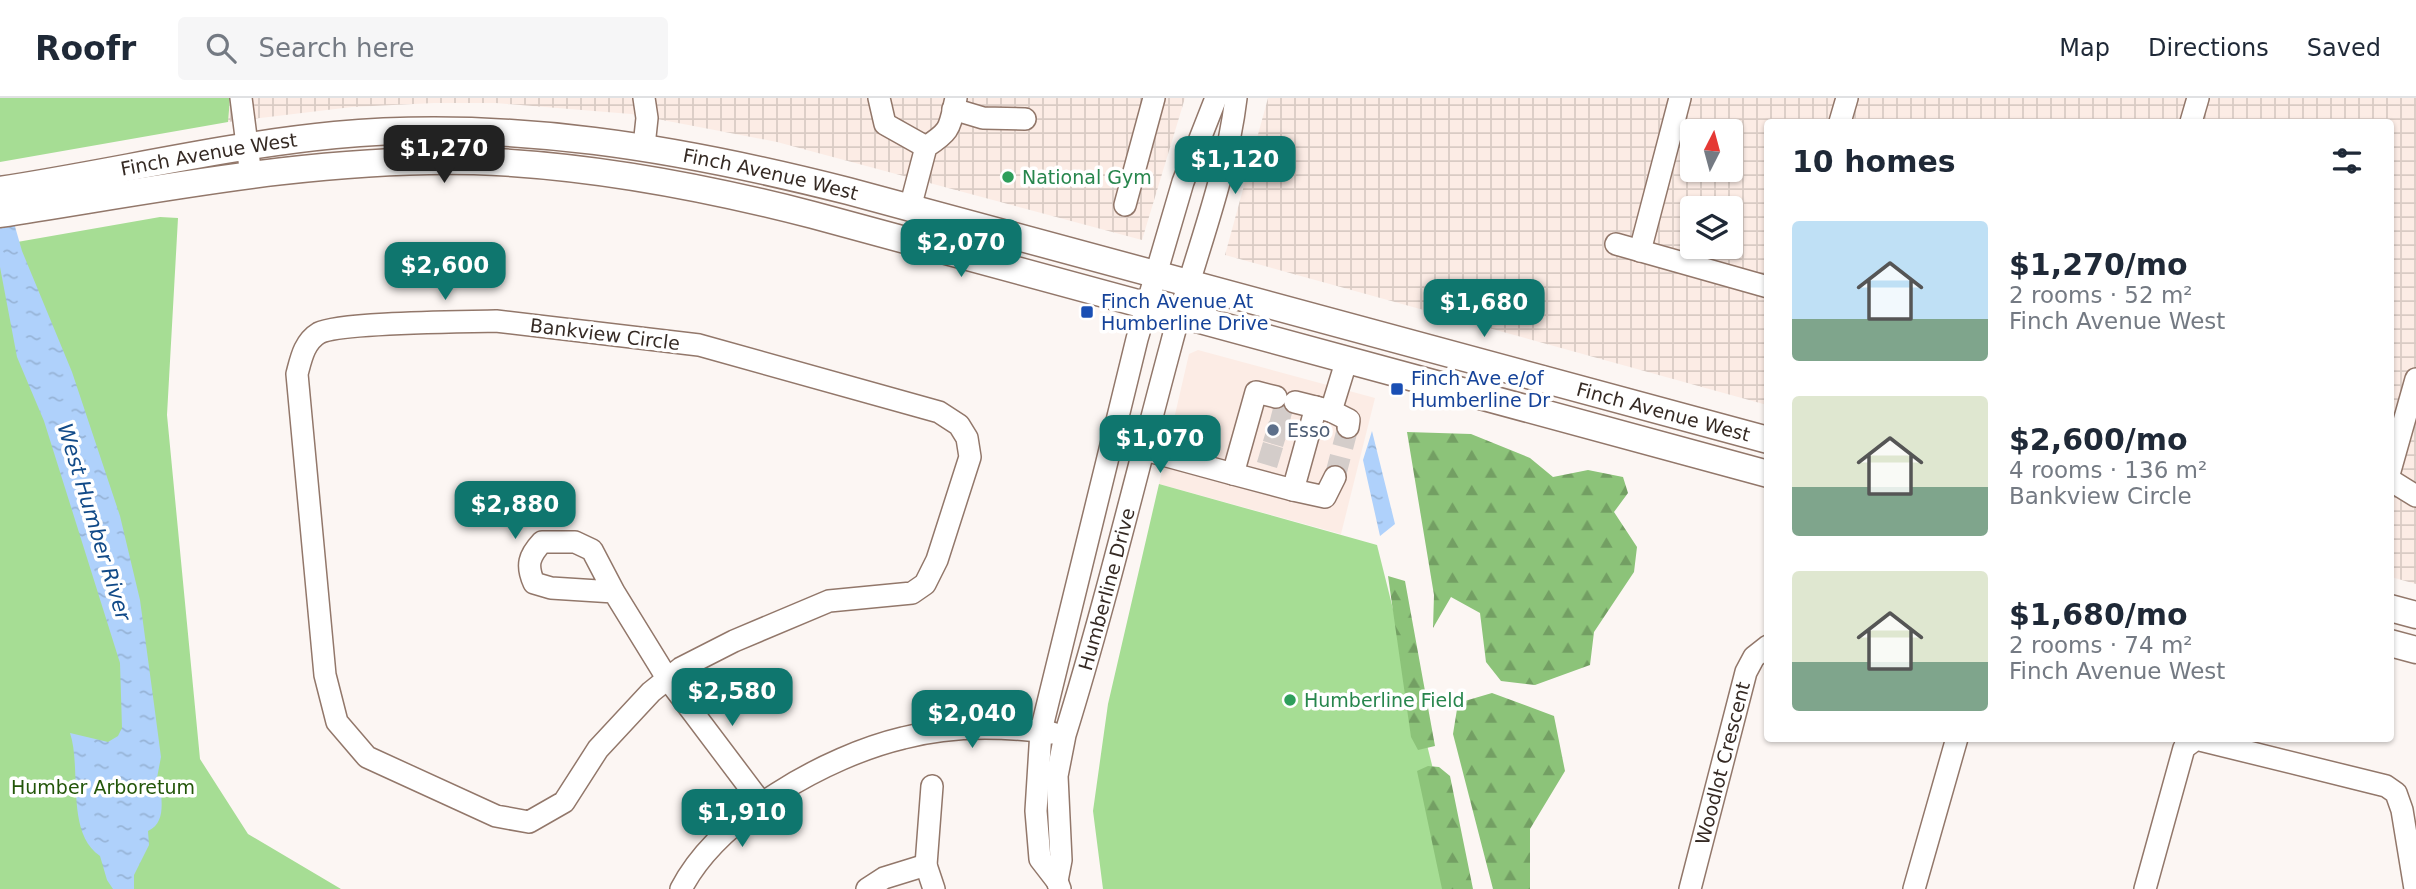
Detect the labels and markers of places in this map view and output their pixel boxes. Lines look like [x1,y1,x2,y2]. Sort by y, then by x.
pin: $1,270 [387,126,501,185]
pin: $1,120 [1178,136,1292,196]
place label: National Gym [1022,166,1152,188]
marker: National Gym [1000,169,1016,185]
pin: $2,070 [904,220,1018,279]
pin: $2,600 [388,242,502,302]
pin: $1,680 [1427,280,1541,339]
place label: Finch Avenue At Humberline Drive [1101,290,1268,334]
marker: Finch Avenue At Humberline Drive [1079,304,1095,320]
place label: Finch Ave e/of Humberline Dr [1411,367,1550,411]
marker: Finch Ave e/of Humberline Dr [1389,381,1405,397]
pin: $1,070 [1103,416,1217,475]
place label: Esso [1287,419,1330,441]
marker: Esso [1265,422,1281,438]
pin: $2,880 [458,482,572,541]
pin: $2,580 [675,668,789,728]
place label: Humberline Field [1304,689,1465,711]
pin: $2,040 [915,690,1029,750]
marker: Humberline Field [1282,692,1298,708]
pin: $1,910 [685,790,799,849]

